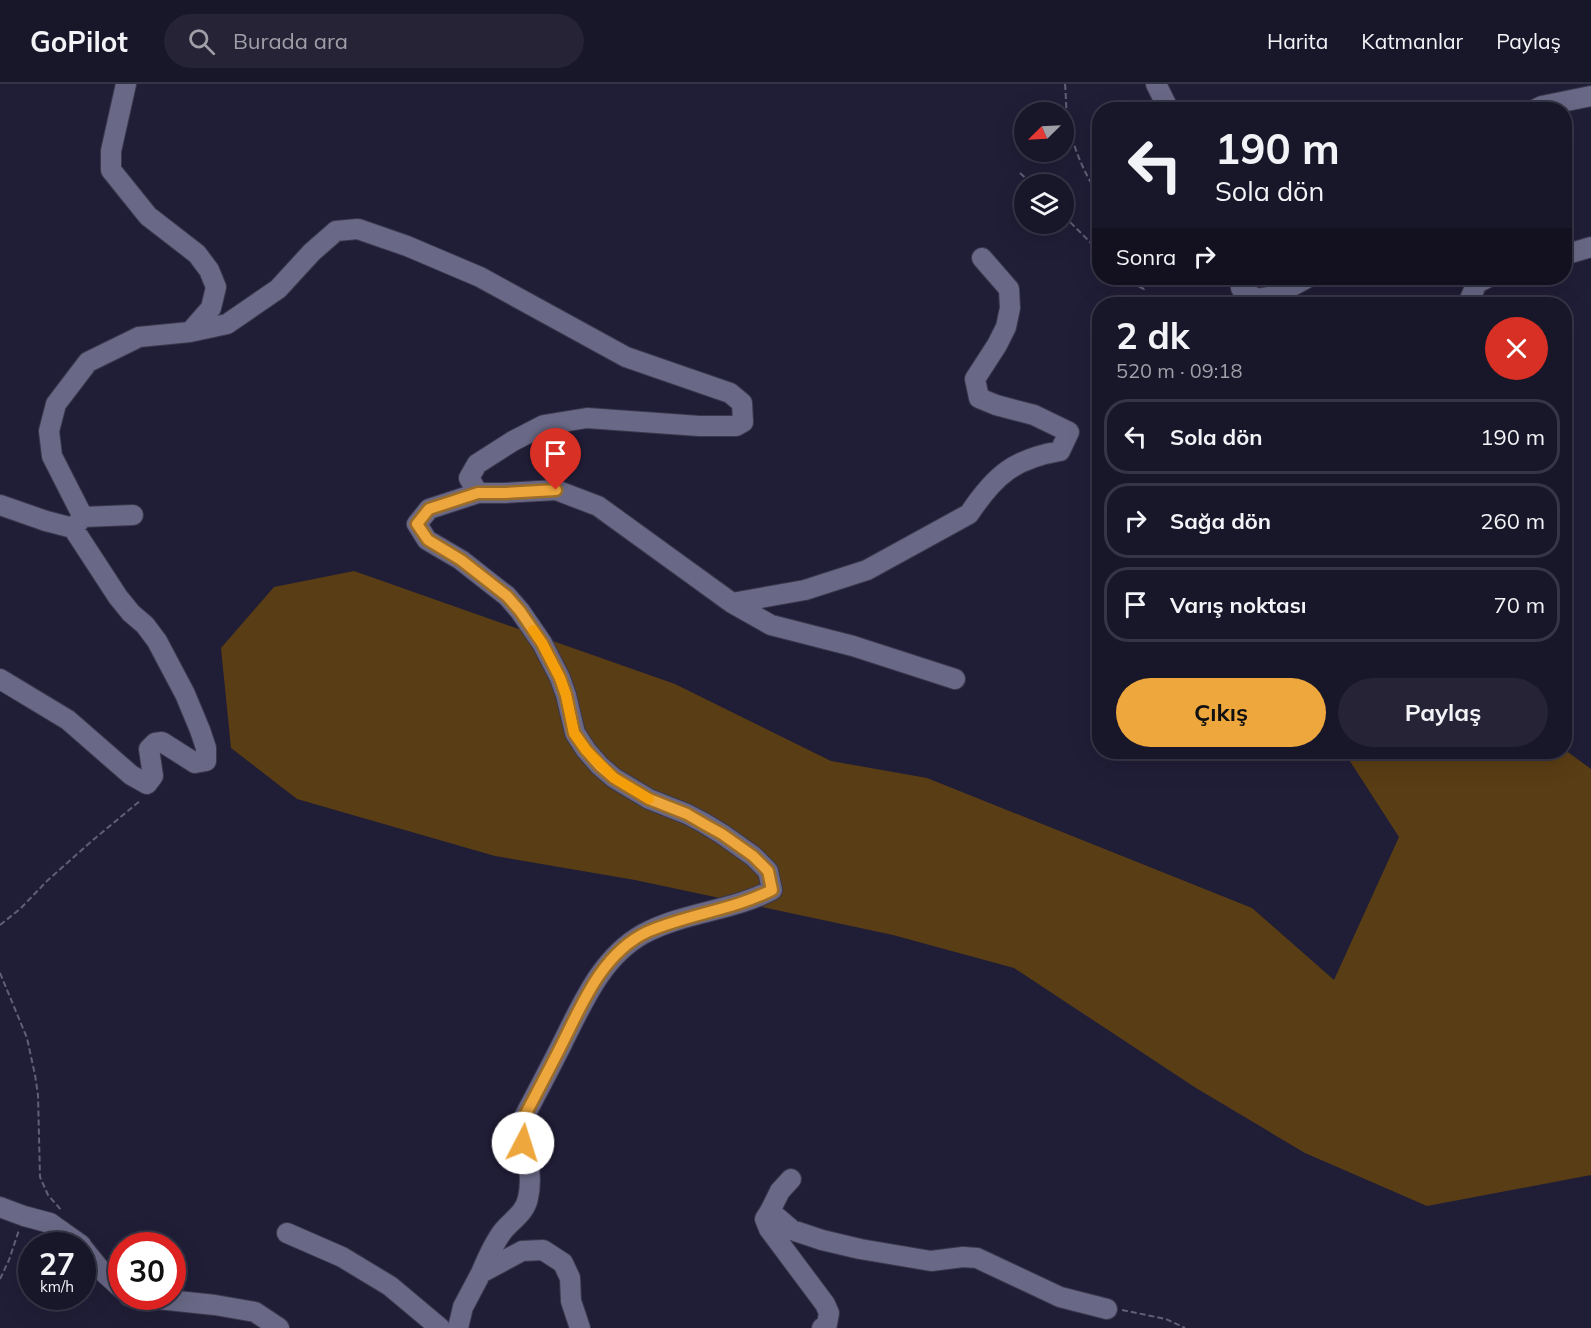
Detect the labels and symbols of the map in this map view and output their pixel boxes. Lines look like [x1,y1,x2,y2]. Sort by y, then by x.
north arrow [1014,102,1074,162]
pin [530,428,581,490]
position arrow [491,1111,555,1175]
speed limit sign: 30 [108,1232,186,1310]

